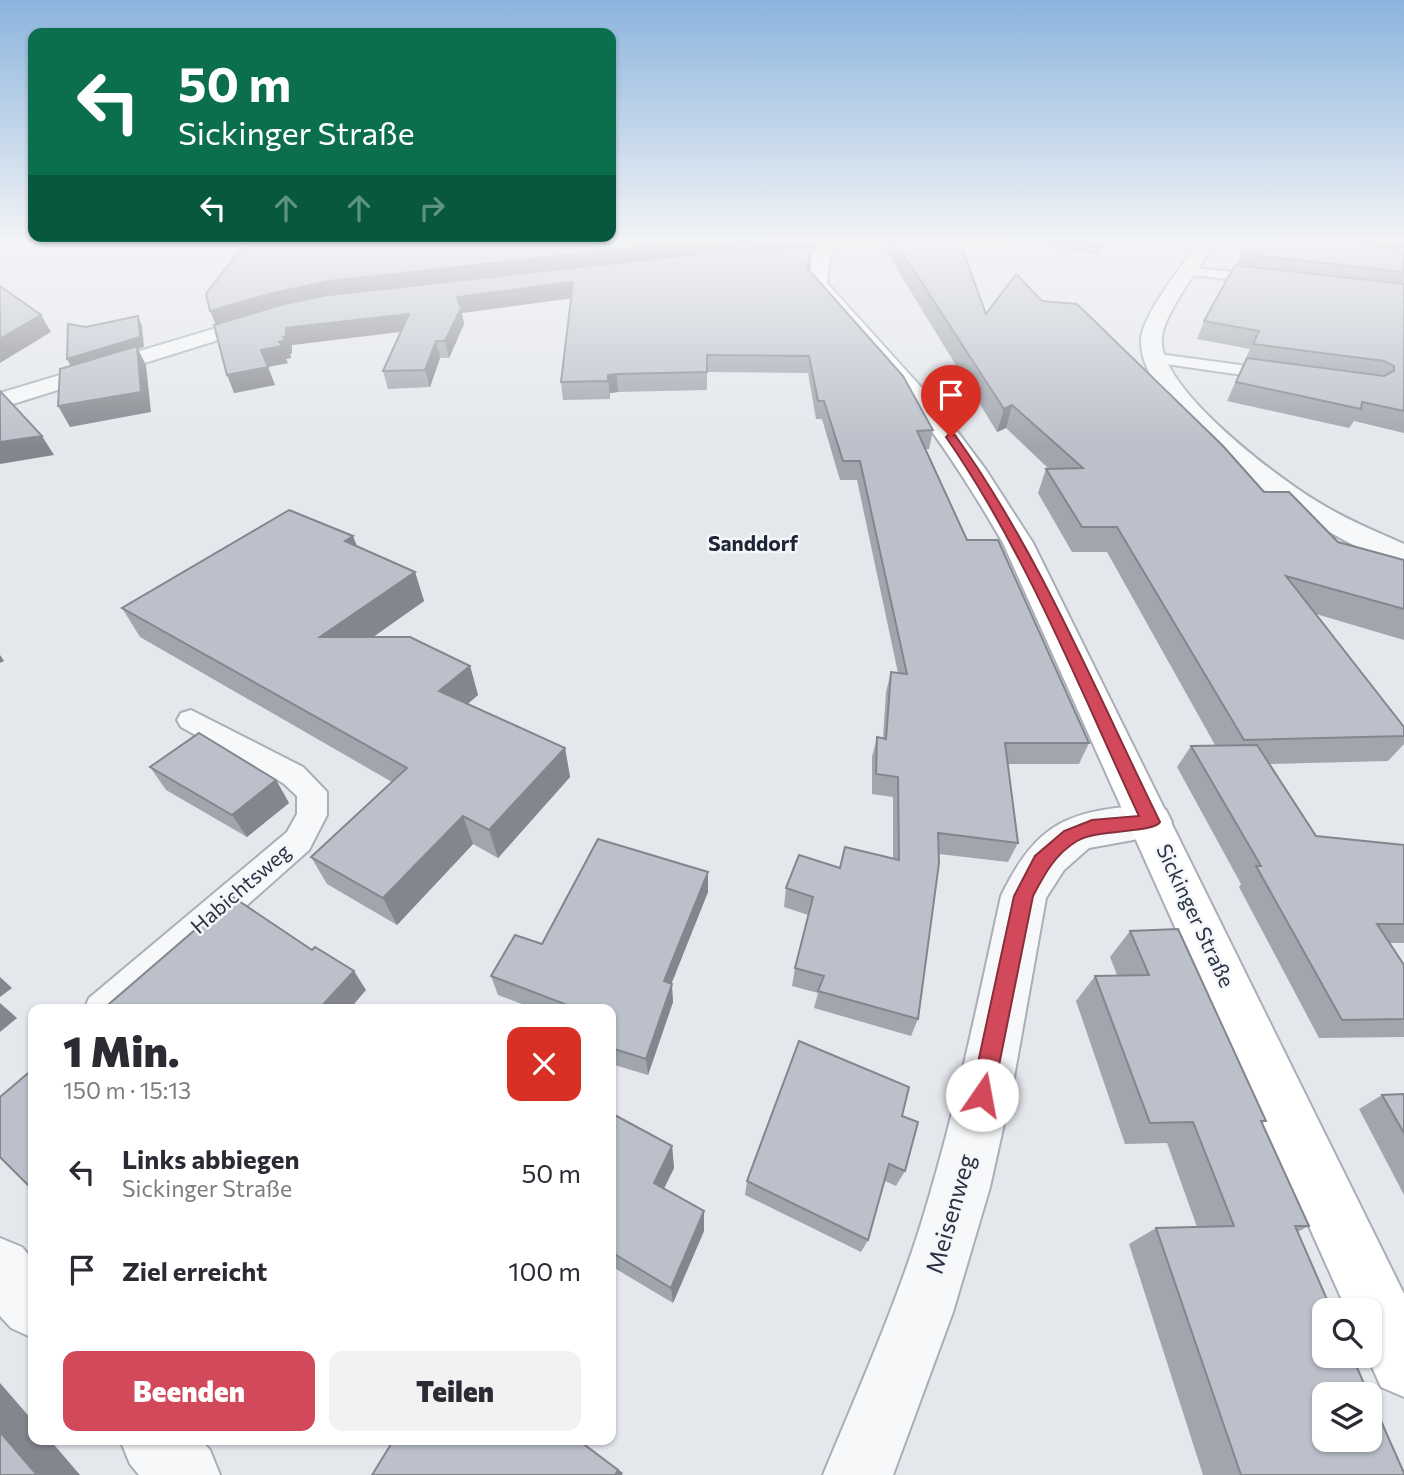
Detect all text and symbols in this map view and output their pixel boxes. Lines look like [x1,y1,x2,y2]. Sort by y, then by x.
text: 50 m [178,52,291,112]
icon: left [63,56,154,147]
text: Sickinger Straße [178,112,415,152]
icon: left [194,189,232,227]
icon: ahead [267,189,305,227]
icon: ahead [340,189,378,227]
icon: right [413,189,451,227]
pin [921,365,981,437]
icon: arrive [932,376,970,414]
district label: Sanddorf [708,530,798,555]
street label: Habichtsweg [185,838,295,938]
street label: Sickinger Straße [1152,840,1240,991]
text: 1 Min. [63,1024,180,1076]
button: close [507,1027,581,1101]
position arrow [945,1058,1019,1132]
text: 150 m · 15:13 [63,1076,191,1104]
text: Links abbiegen [122,1143,300,1174]
street label: Meisenweg [919,1150,980,1277]
icon: left [63,1153,101,1191]
text: 50 m [521,1157,581,1188]
text: Sickinger Straße [122,1174,292,1202]
icon: arrive [63,1251,101,1289]
text: Ziel erreicht [122,1255,267,1286]
text: 100 m [508,1255,581,1286]
map controls [1312,1298,1382,1452]
button: search [1312,1298,1382,1368]
button: Beenden [63,1351,315,1431]
button: Teilen [329,1351,581,1431]
button: layers [1312,1382,1382,1452]

